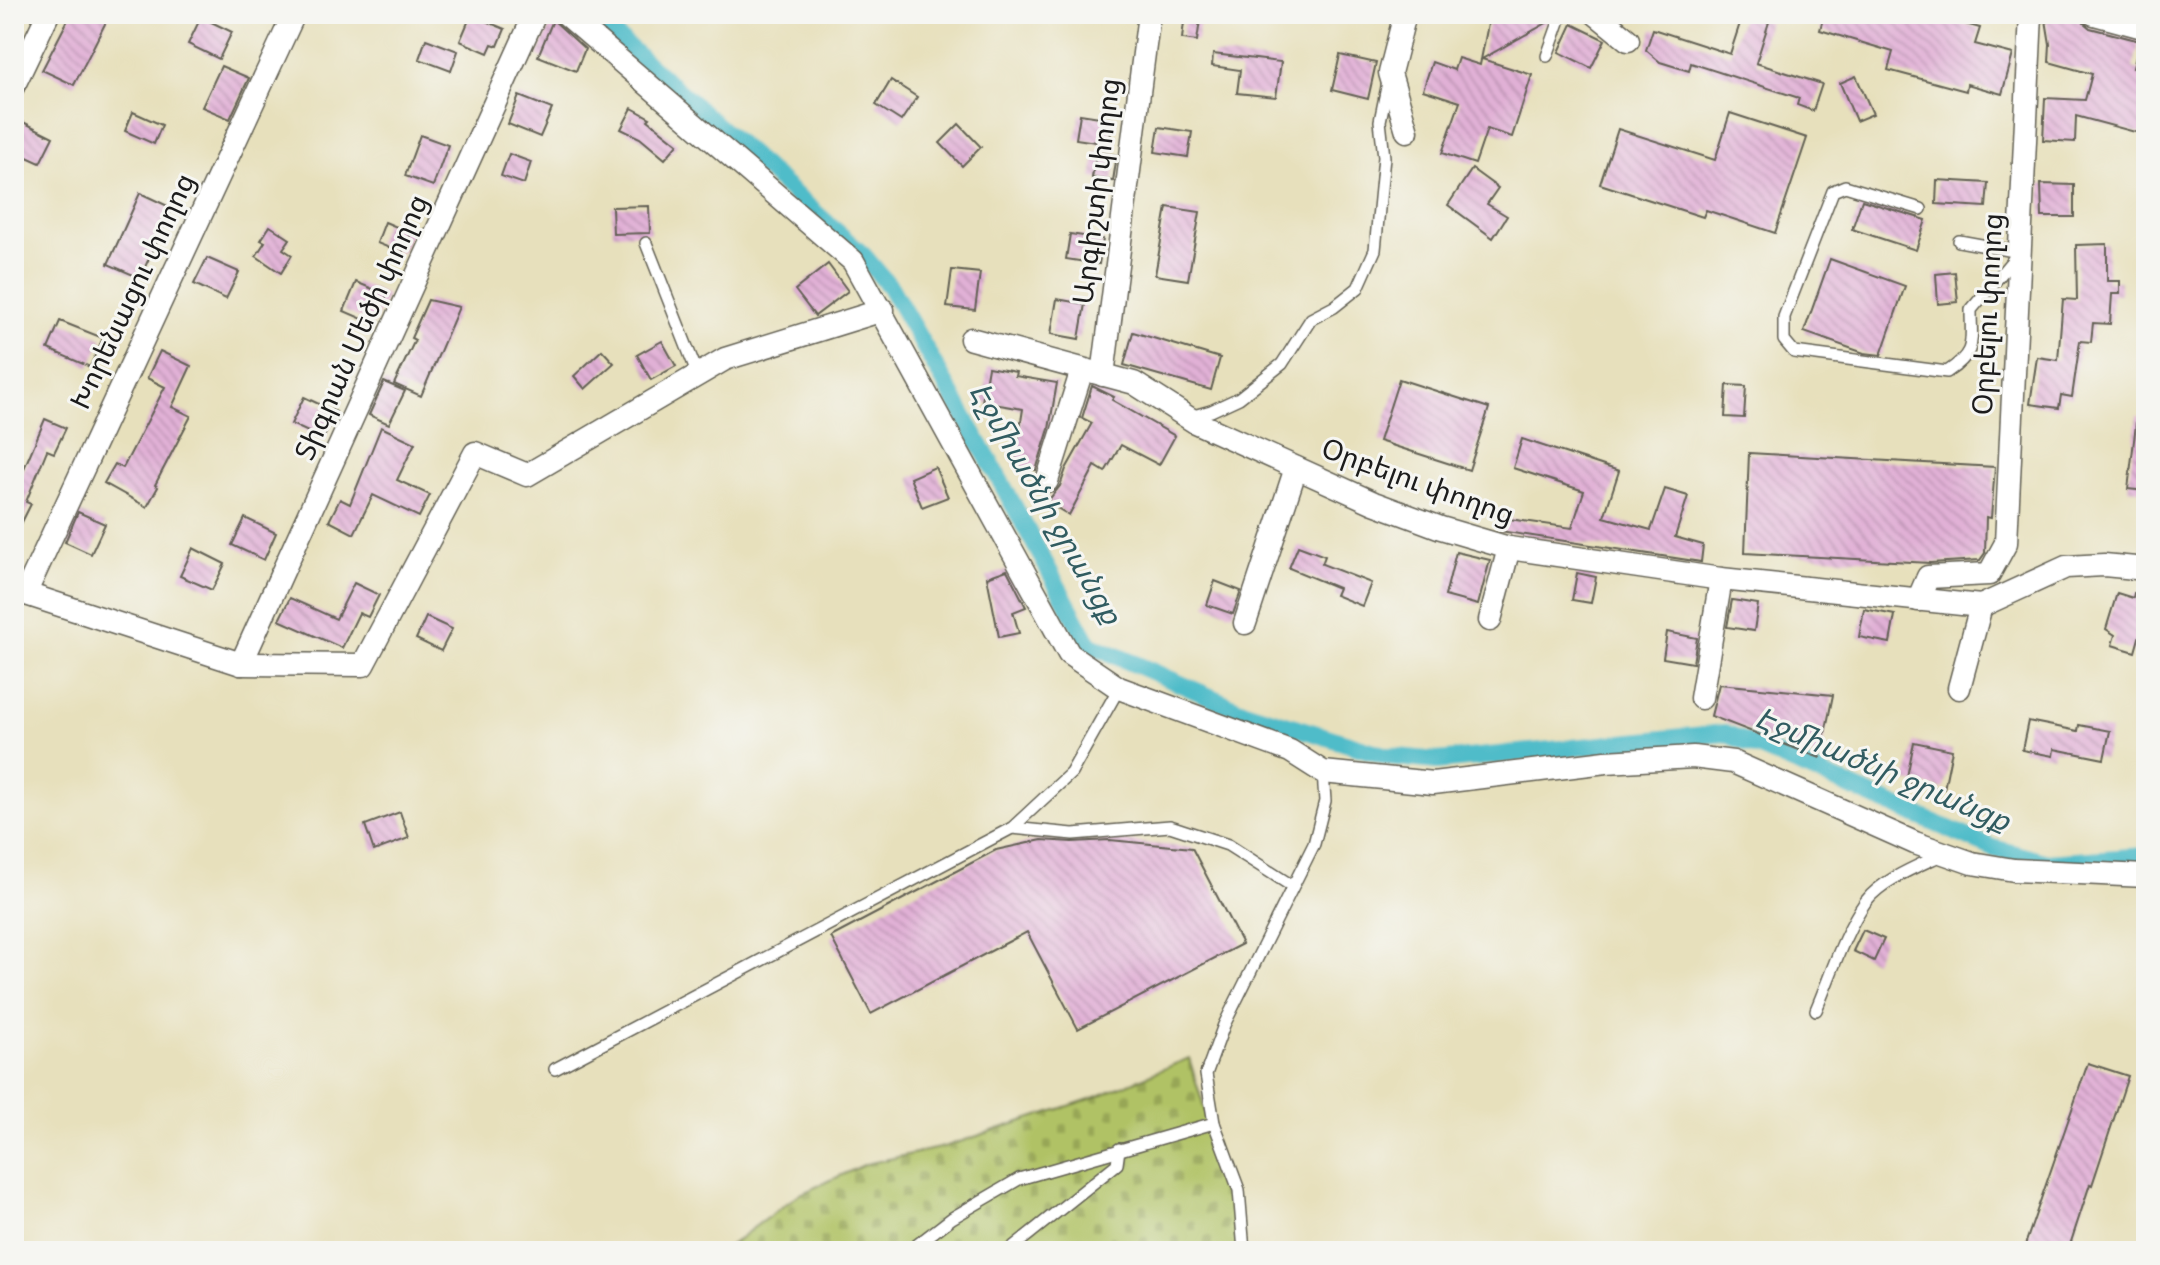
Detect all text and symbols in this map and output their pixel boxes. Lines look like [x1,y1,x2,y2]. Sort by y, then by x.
street label: Արգիշտի փողոց [1065,76,1127,306]
street label: Խորենացու փողոց [62,168,202,414]
street label: Տիգրան Մեծի փողոց [287,189,435,465]
street label: Օրբելու փողոց [1965,212,2009,416]
water label: Էջմիածնի ջրանցք [962,375,1131,632]
street label: Օրբելու փողոց [1317,430,1519,532]
water label: Էջմիածնի ջրանցք [1750,699,2017,840]

